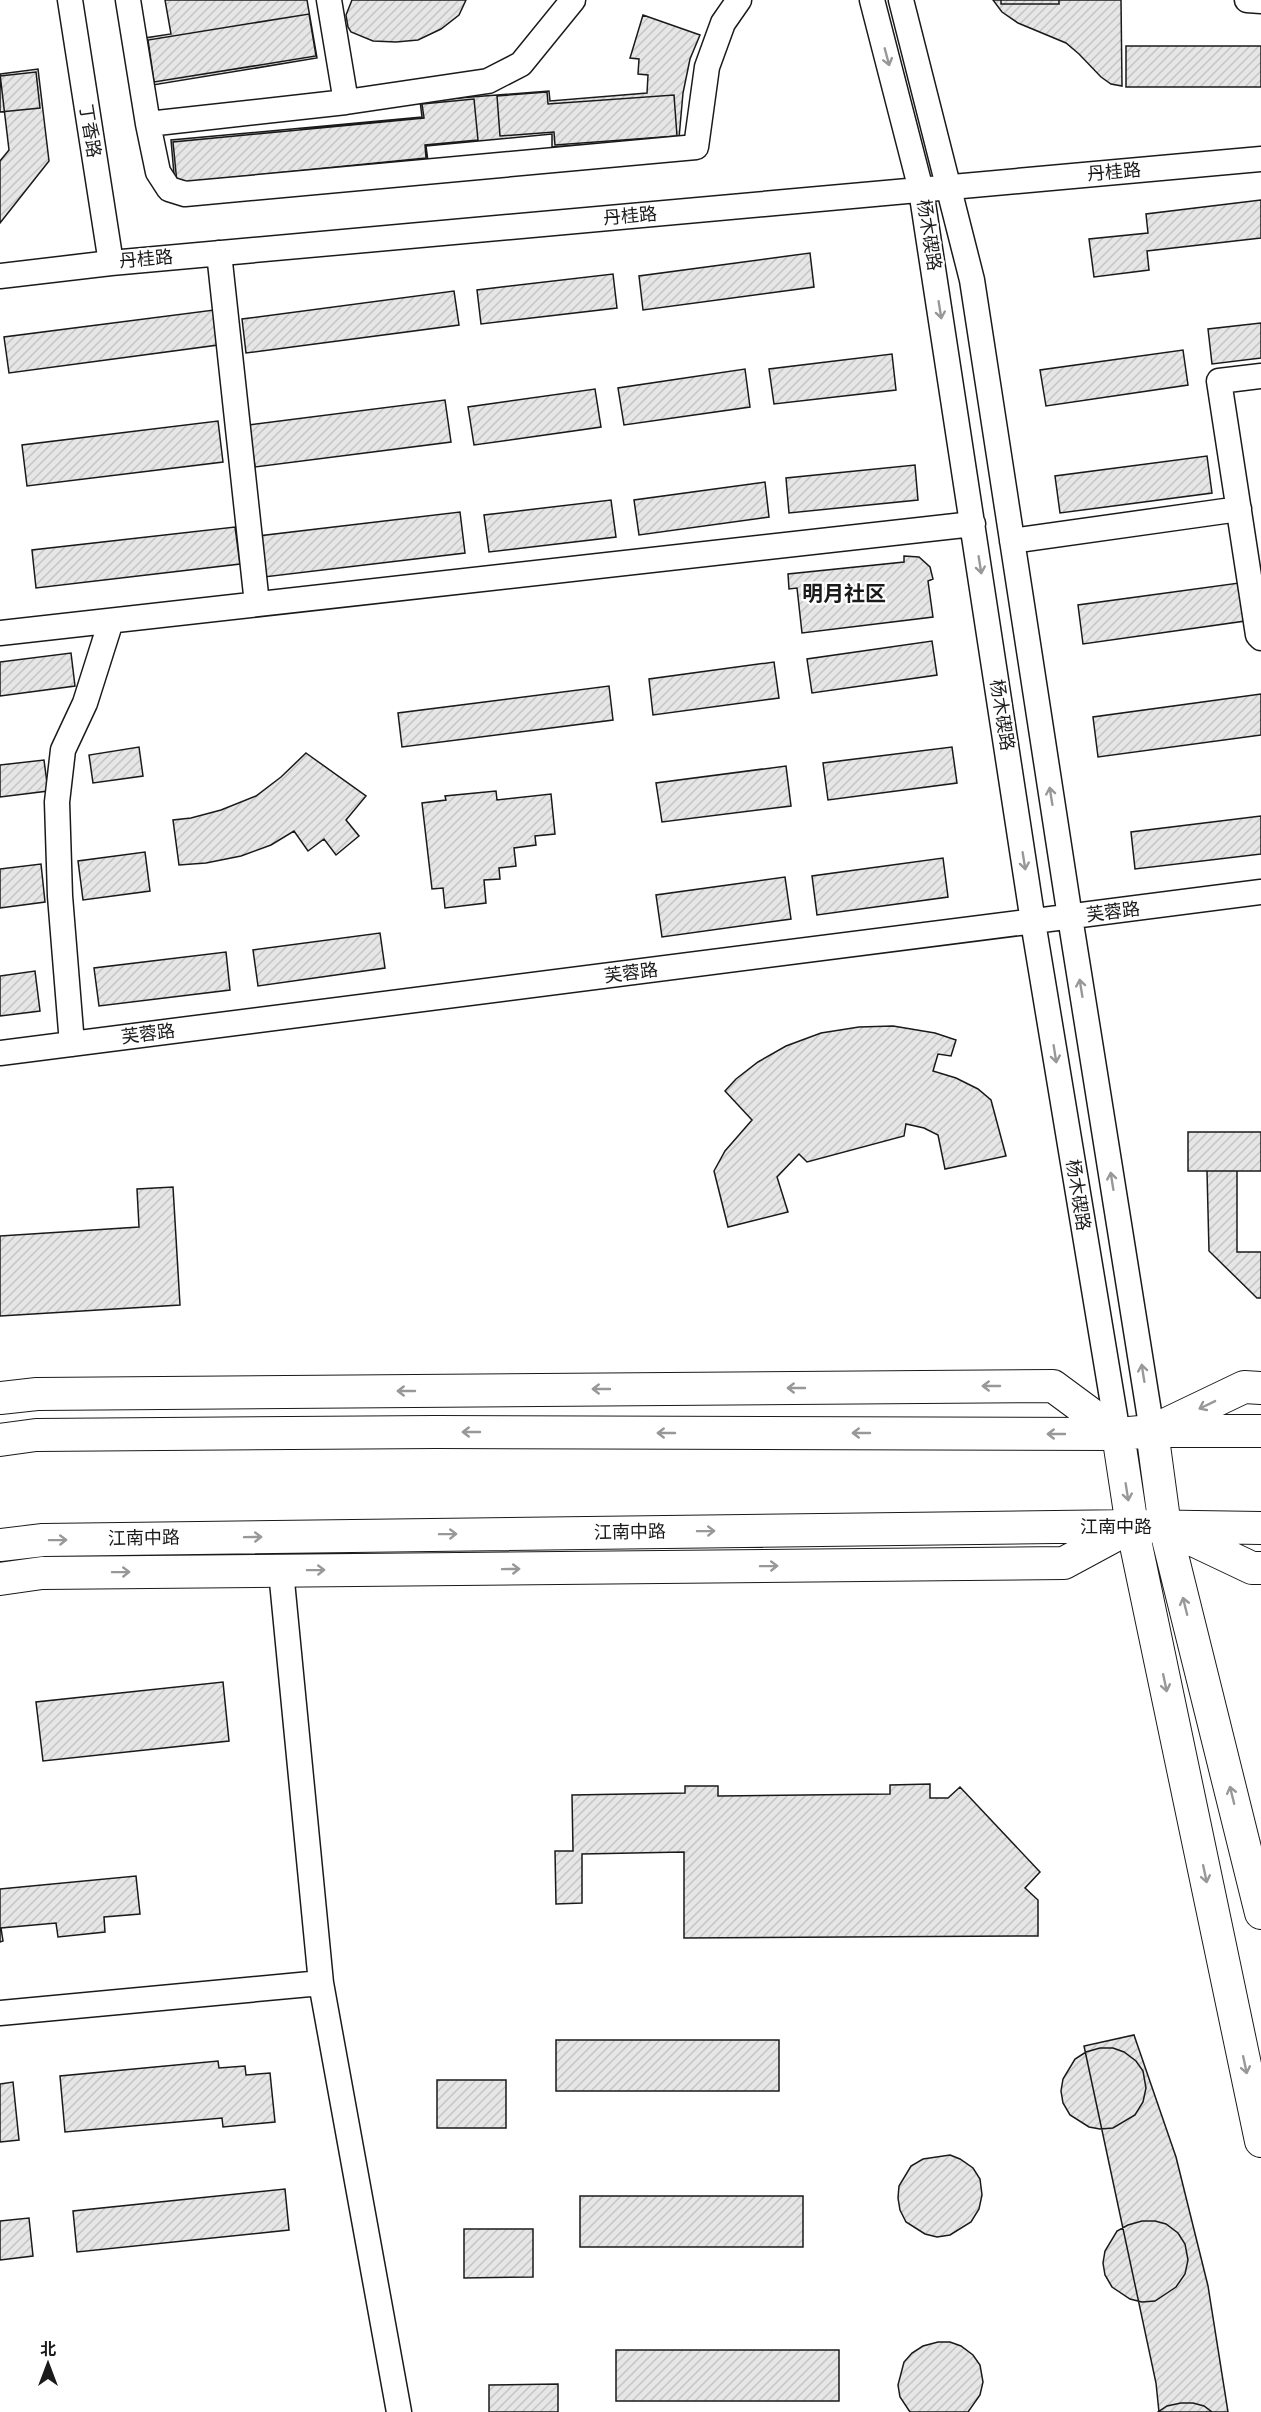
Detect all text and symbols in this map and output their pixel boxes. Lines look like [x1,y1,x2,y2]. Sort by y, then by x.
one-way arrow [882,47,893,66]
street label: 丁香路 [75,103,105,159]
street label: 丹桂路 [1086,159,1142,185]
street label: 杨木碶路 [913,198,945,272]
street label: 丹桂路 [602,203,658,229]
street label: 丹桂路 [118,246,174,272]
one-way arrow [935,299,946,319]
one-way arrow [974,554,985,574]
district label: 明月社区 [802,581,886,606]
street label: 杨木碶路 [986,678,1018,752]
one-way arrow [1045,786,1056,806]
one-way arrow [1019,851,1030,871]
street label: 芙蓉路 [1085,898,1141,926]
street label: 芙蓉路 [603,959,659,987]
one-way arrow [1075,979,1086,999]
street label: 芙蓉路 [120,1020,176,1048]
one-way arrow [1050,1043,1061,1063]
street label: 杨木碶路 [1062,1158,1094,1232]
one-way arrow [1106,1171,1117,1191]
one-way arrow [1137,1364,1148,1384]
one-way arrow [982,1380,1002,1392]
one-way arrow [787,1382,807,1394]
one-way arrow [592,1383,612,1395]
one-way arrow [397,1385,417,1397]
one-way arrow [1198,1400,1216,1412]
one-way arrow [461,1426,481,1438]
one-way arrow [656,1427,676,1439]
one-way arrow [851,1427,871,1439]
one-way arrow [1046,1428,1066,1440]
one-way arrow [1121,1481,1132,1501]
street label: 江南中路 [1080,1516,1152,1538]
street label: 江南中路 [594,1520,666,1544]
one-way arrow [696,1525,716,1537]
street label: 江南中路 [108,1526,180,1550]
one-way arrow [438,1528,458,1540]
one-way arrow [243,1531,263,1543]
one-way arrow [48,1534,68,1546]
one-way arrow [759,1560,779,1572]
one-way arrow [501,1563,521,1574]
one-way arrow [306,1564,326,1576]
one-way arrow [111,1567,131,1578]
one-way arrow [1178,1597,1190,1616]
one-way arrow [1160,1673,1171,1692]
one-way arrow [1225,1786,1237,1805]
one-way arrow [1200,1864,1211,1883]
one-way arrow [1240,2054,1251,2074]
north arrow [18,2334,78,2394]
text: 北 [40,2340,56,2359]

